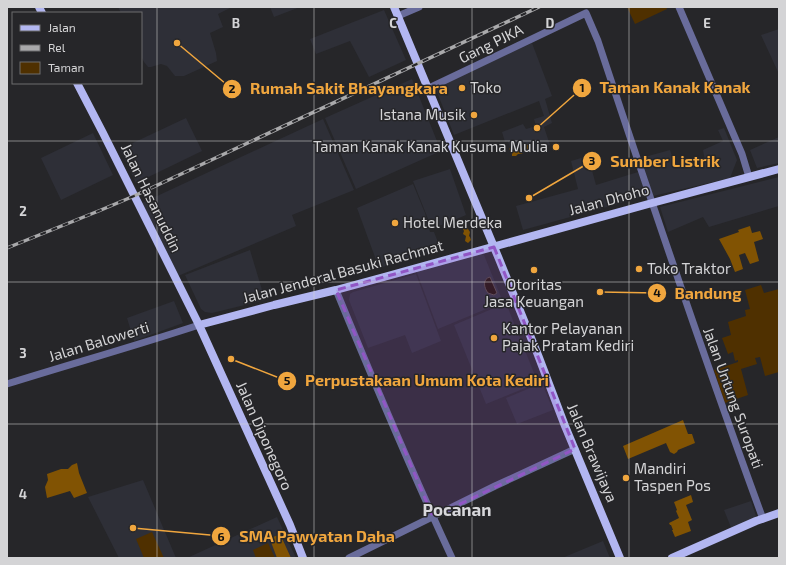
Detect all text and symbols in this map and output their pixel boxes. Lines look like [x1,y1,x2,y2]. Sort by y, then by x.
legend [12,12,142,84]
text: B [232,15,240,31]
text: C [389,15,397,31]
text: D [546,15,555,31]
text: E [703,15,711,31]
street label: Gang PJKA [455,19,526,66]
text: Jalan [48,20,76,34]
text: Rel [48,40,66,54]
text: Taman [48,60,85,74]
callout: Taman Kanak Kanak [572,74,759,102]
callout: Rumah Sakit Bhayangkara [222,75,456,103]
text: Taman Kanak Kanak [600,77,750,96]
text: Rumah Sakit Bhayangkara [250,78,448,98]
place label: Toko [470,78,502,96]
text: 1 [579,80,585,94]
text: 2 [229,81,236,95]
marker: Toko [457,83,467,93]
place label: Istana Musik [380,105,466,123]
marker: Istana Musik [469,110,479,120]
place label: Taman Kanak Kanak Kusuma Mulia [313,137,548,155]
street label: Jalan Hasanuddin [118,140,186,255]
marker: Taman Kanak Kanak Kusuma Mulia [551,142,561,152]
callout: Sumber Listrik [582,147,728,175]
text: Sumber Listrik [610,151,720,170]
text: 3 [589,153,596,167]
street label: Jalan Dhoho [567,180,651,218]
text: 2 [19,203,27,219]
place label: Hotel Merdeka [403,213,502,231]
marker: Hotel Merdeka [390,218,400,228]
street label: Jalan Jenderal Basuki Rachmat [240,235,445,307]
place label: Toko Traktor [647,259,731,277]
marker: Toko Traktor [634,264,644,274]
marker: Otoritas Jasa Keuangan [529,265,539,275]
place label: Otoritas Jasa Keuangan [484,275,584,310]
callout: Bandung [647,279,750,307]
text: Bandung [675,283,742,302]
text: 4 [653,285,661,299]
street label: Jalan Balowerti [46,317,151,365]
place label: Kantor Pelayanan Pajak Pratam Kediri [502,319,634,355]
street label: Jalan Untung Suropati [700,324,768,471]
marker: Kantor Pelayanan Pajak Pratam Kediri [489,333,499,343]
text: 3 [19,345,27,361]
callout: Perpustakaan Umum Kota Kediri [277,367,557,395]
text: Perpustakaan Umum Kota Kediri [305,370,549,389]
text: 5 [284,373,291,387]
street label: Jalan Diponegoro [233,379,297,493]
street label: Jalan Brawijaya [563,400,622,505]
place label: Mandiri Taspen Pos [634,459,711,494]
marker: Mandiri Taspen Pos [621,473,631,483]
text: 4 [19,486,27,502]
district label: Pocanan [423,499,491,519]
callout: SMA Pawyatan Daha [211,522,403,550]
text: SMA Pawyatan Daha [239,526,395,546]
text: 6 [217,529,225,543]

